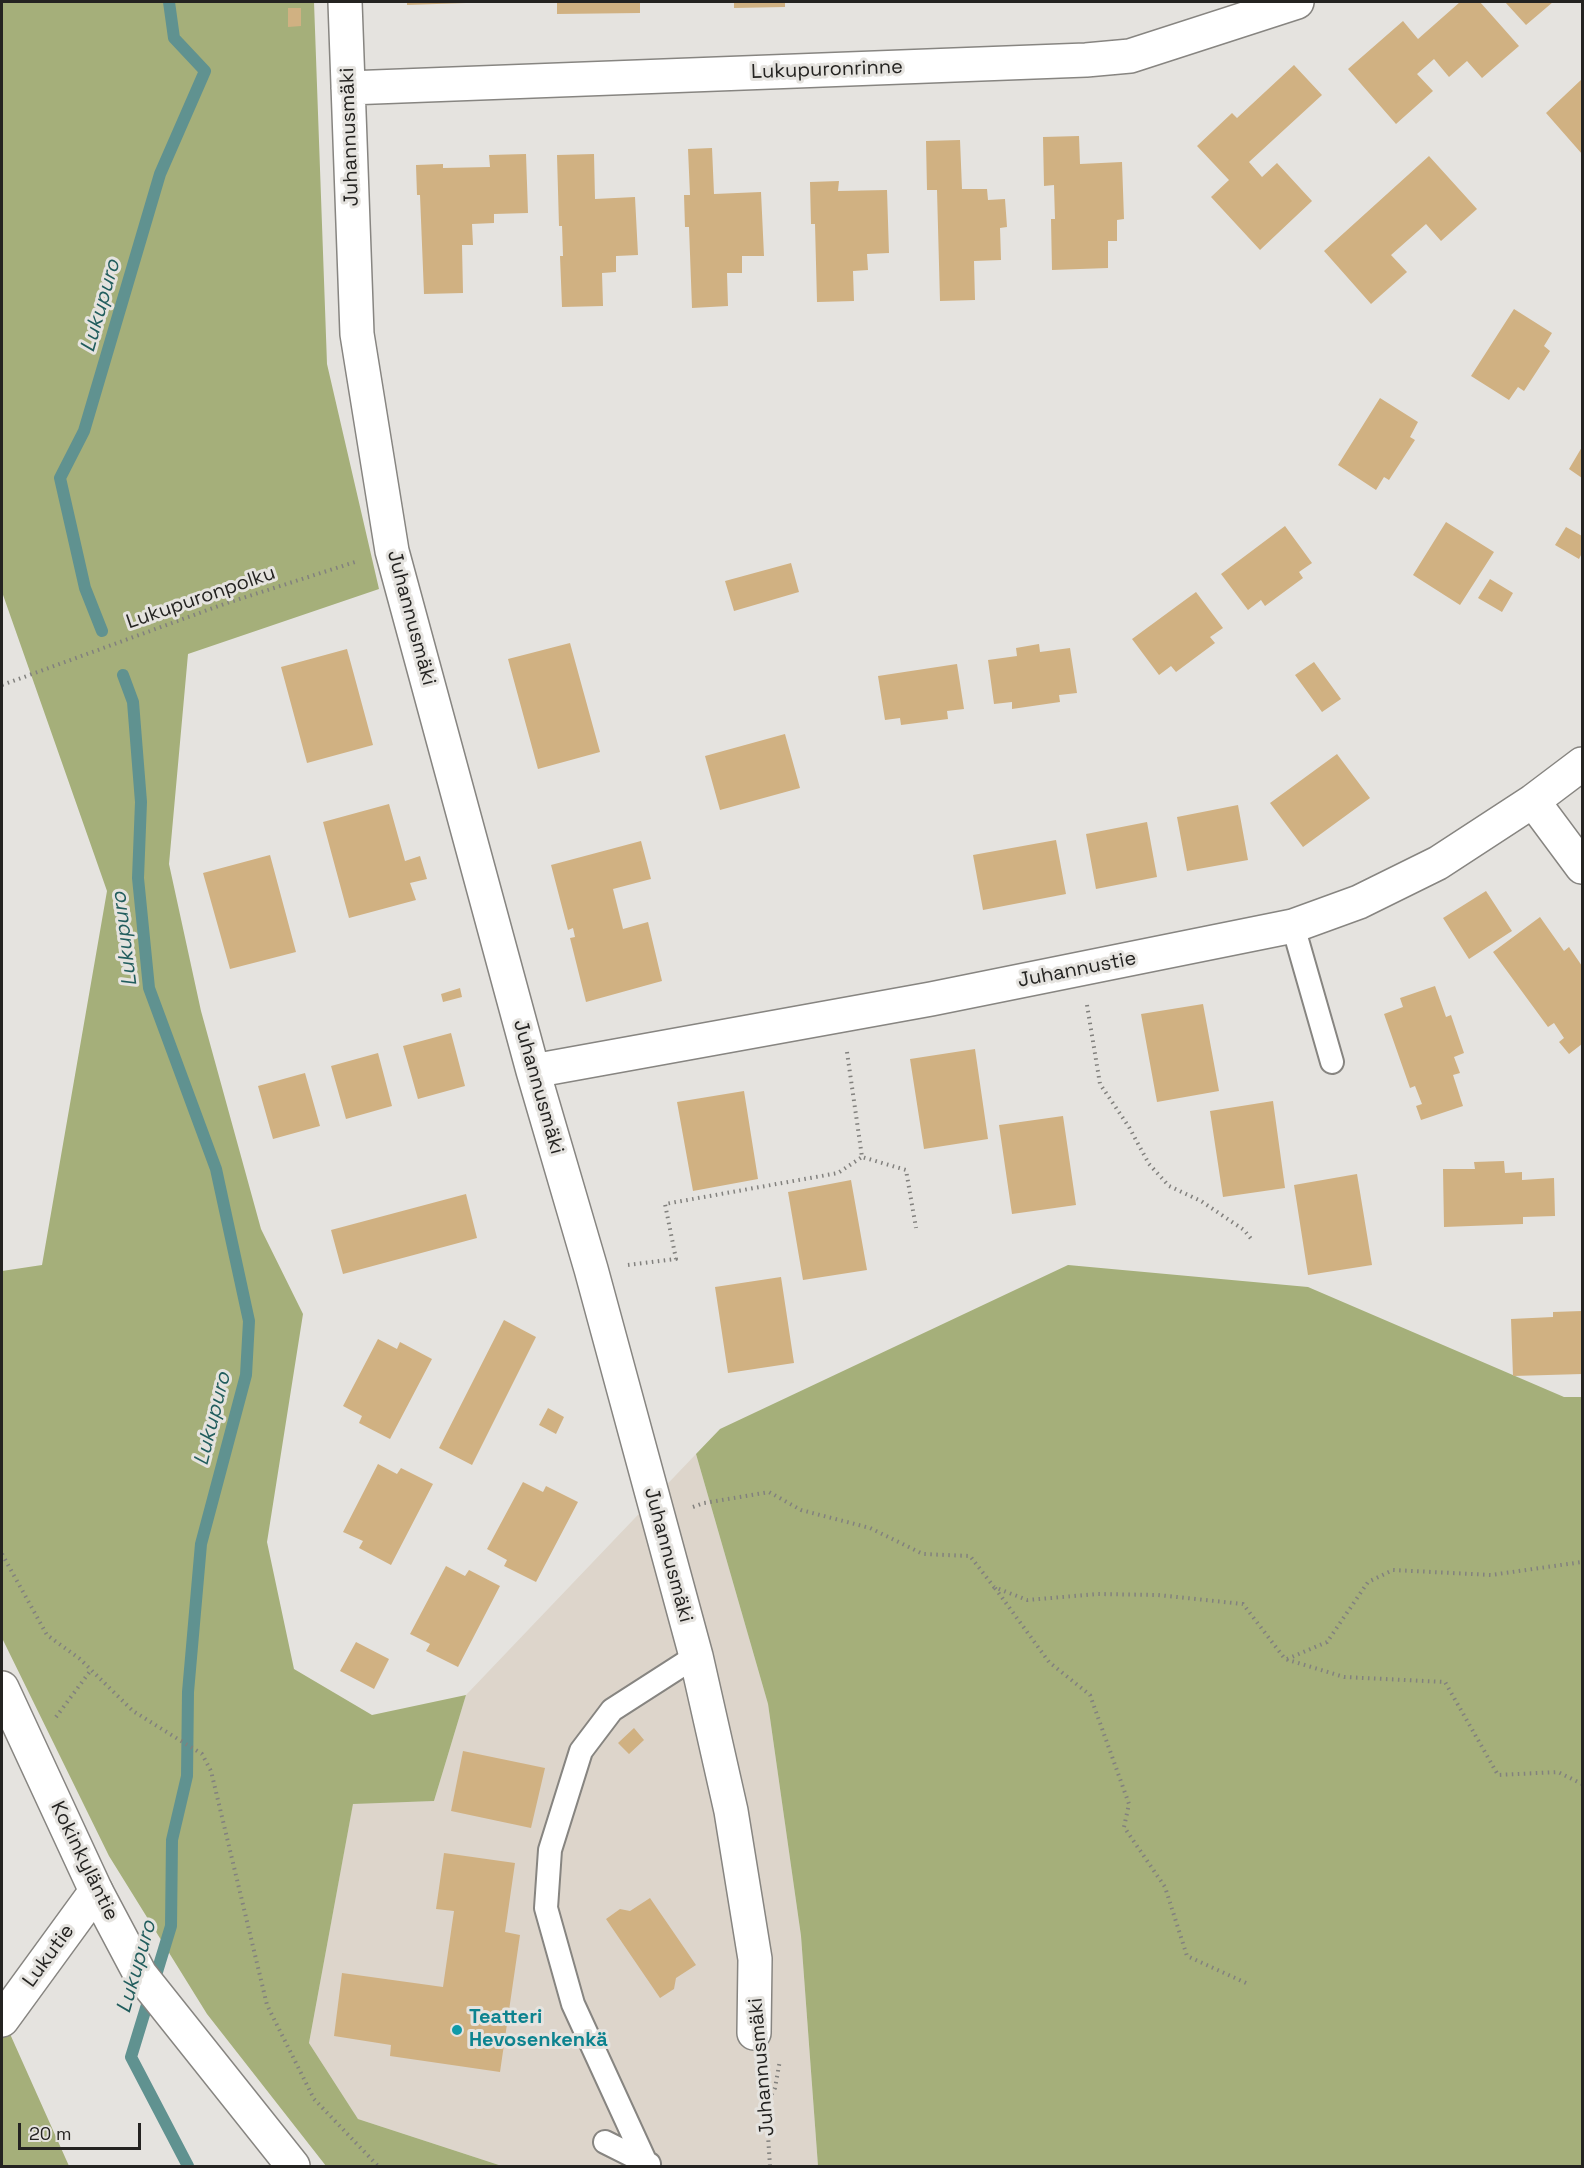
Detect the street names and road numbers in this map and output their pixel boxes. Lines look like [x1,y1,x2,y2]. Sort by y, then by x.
street label: Lukupuronrinne [751,55,903,85]
street label: Juhannusmäki [336,67,364,207]
street label: Juhannusmäki [381,548,441,688]
street label: Lukupuronpolku [123,561,279,635]
street label: Juhannustie [1016,947,1138,993]
street label: Juhannusmäki [507,1017,569,1157]
street label: Juhannusmäki [638,1485,698,1625]
street label: Kokinkyläntie [45,1798,123,1924]
street label: Lukutie [18,1920,80,1992]
street label: Juhannusmäki [744,1997,780,2137]

